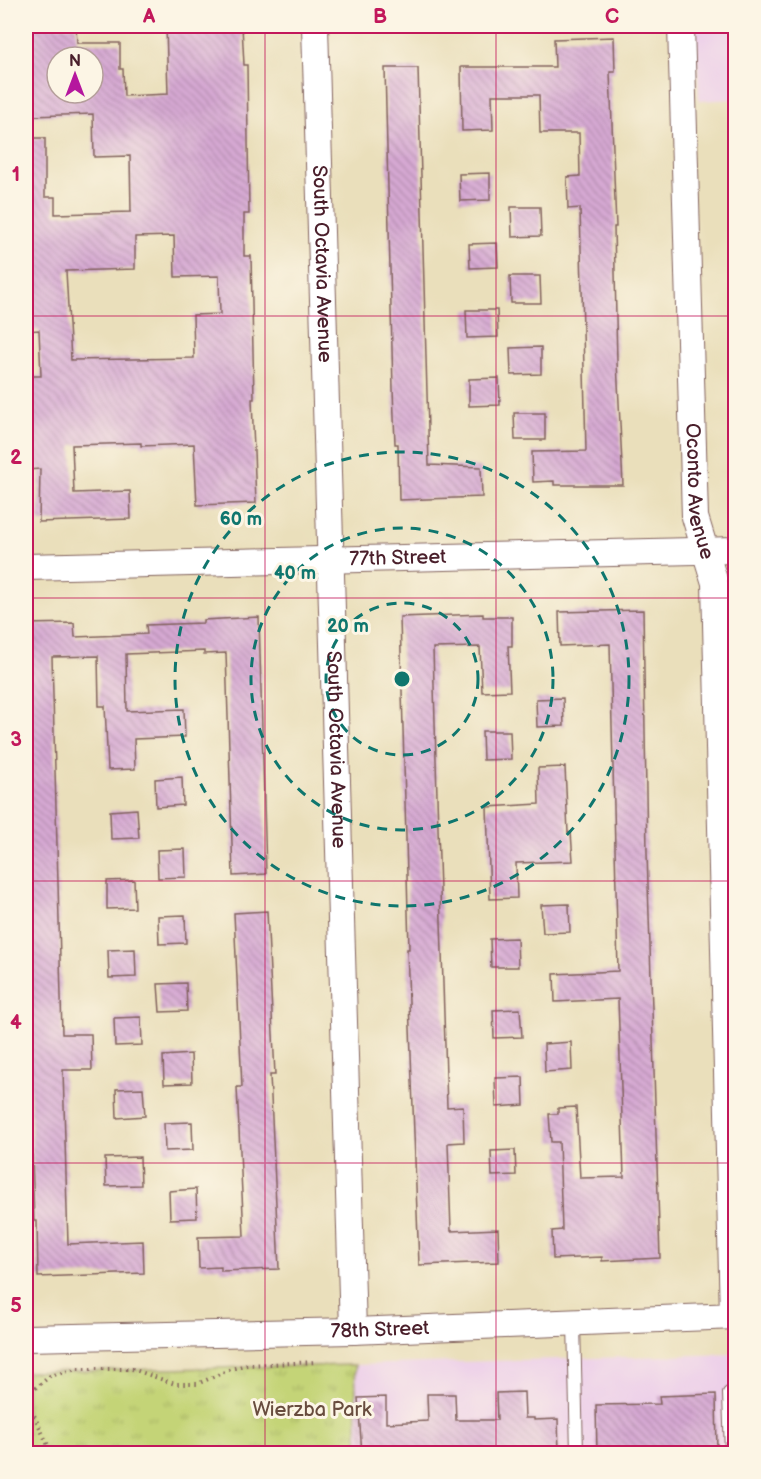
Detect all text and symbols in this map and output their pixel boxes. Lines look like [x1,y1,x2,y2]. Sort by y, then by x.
text: A [142,5,156,29]
text: B [373,5,387,29]
text: C [605,5,619,29]
north arrow [45,45,105,105]
text: N [69,52,81,71]
text: 1 [12,163,20,187]
street label: South Octavia Avenue [307,165,337,363]
street label: Oconto Avenue [680,423,719,562]
text: 2 [10,446,22,470]
text: 60 m [220,509,262,530]
street label: 77th Street [349,545,447,571]
text: 40 m [274,563,316,584]
text: 20 m [327,616,369,637]
street label: South Octavia Avenue [321,651,351,849]
centre of rings [392,669,412,689]
text: 3 [10,728,22,752]
text: 4 [10,1011,22,1035]
text: 5 [10,1294,22,1318]
street label: 78th Street [330,1316,430,1343]
park label: Wierzba Park [252,1398,372,1422]

